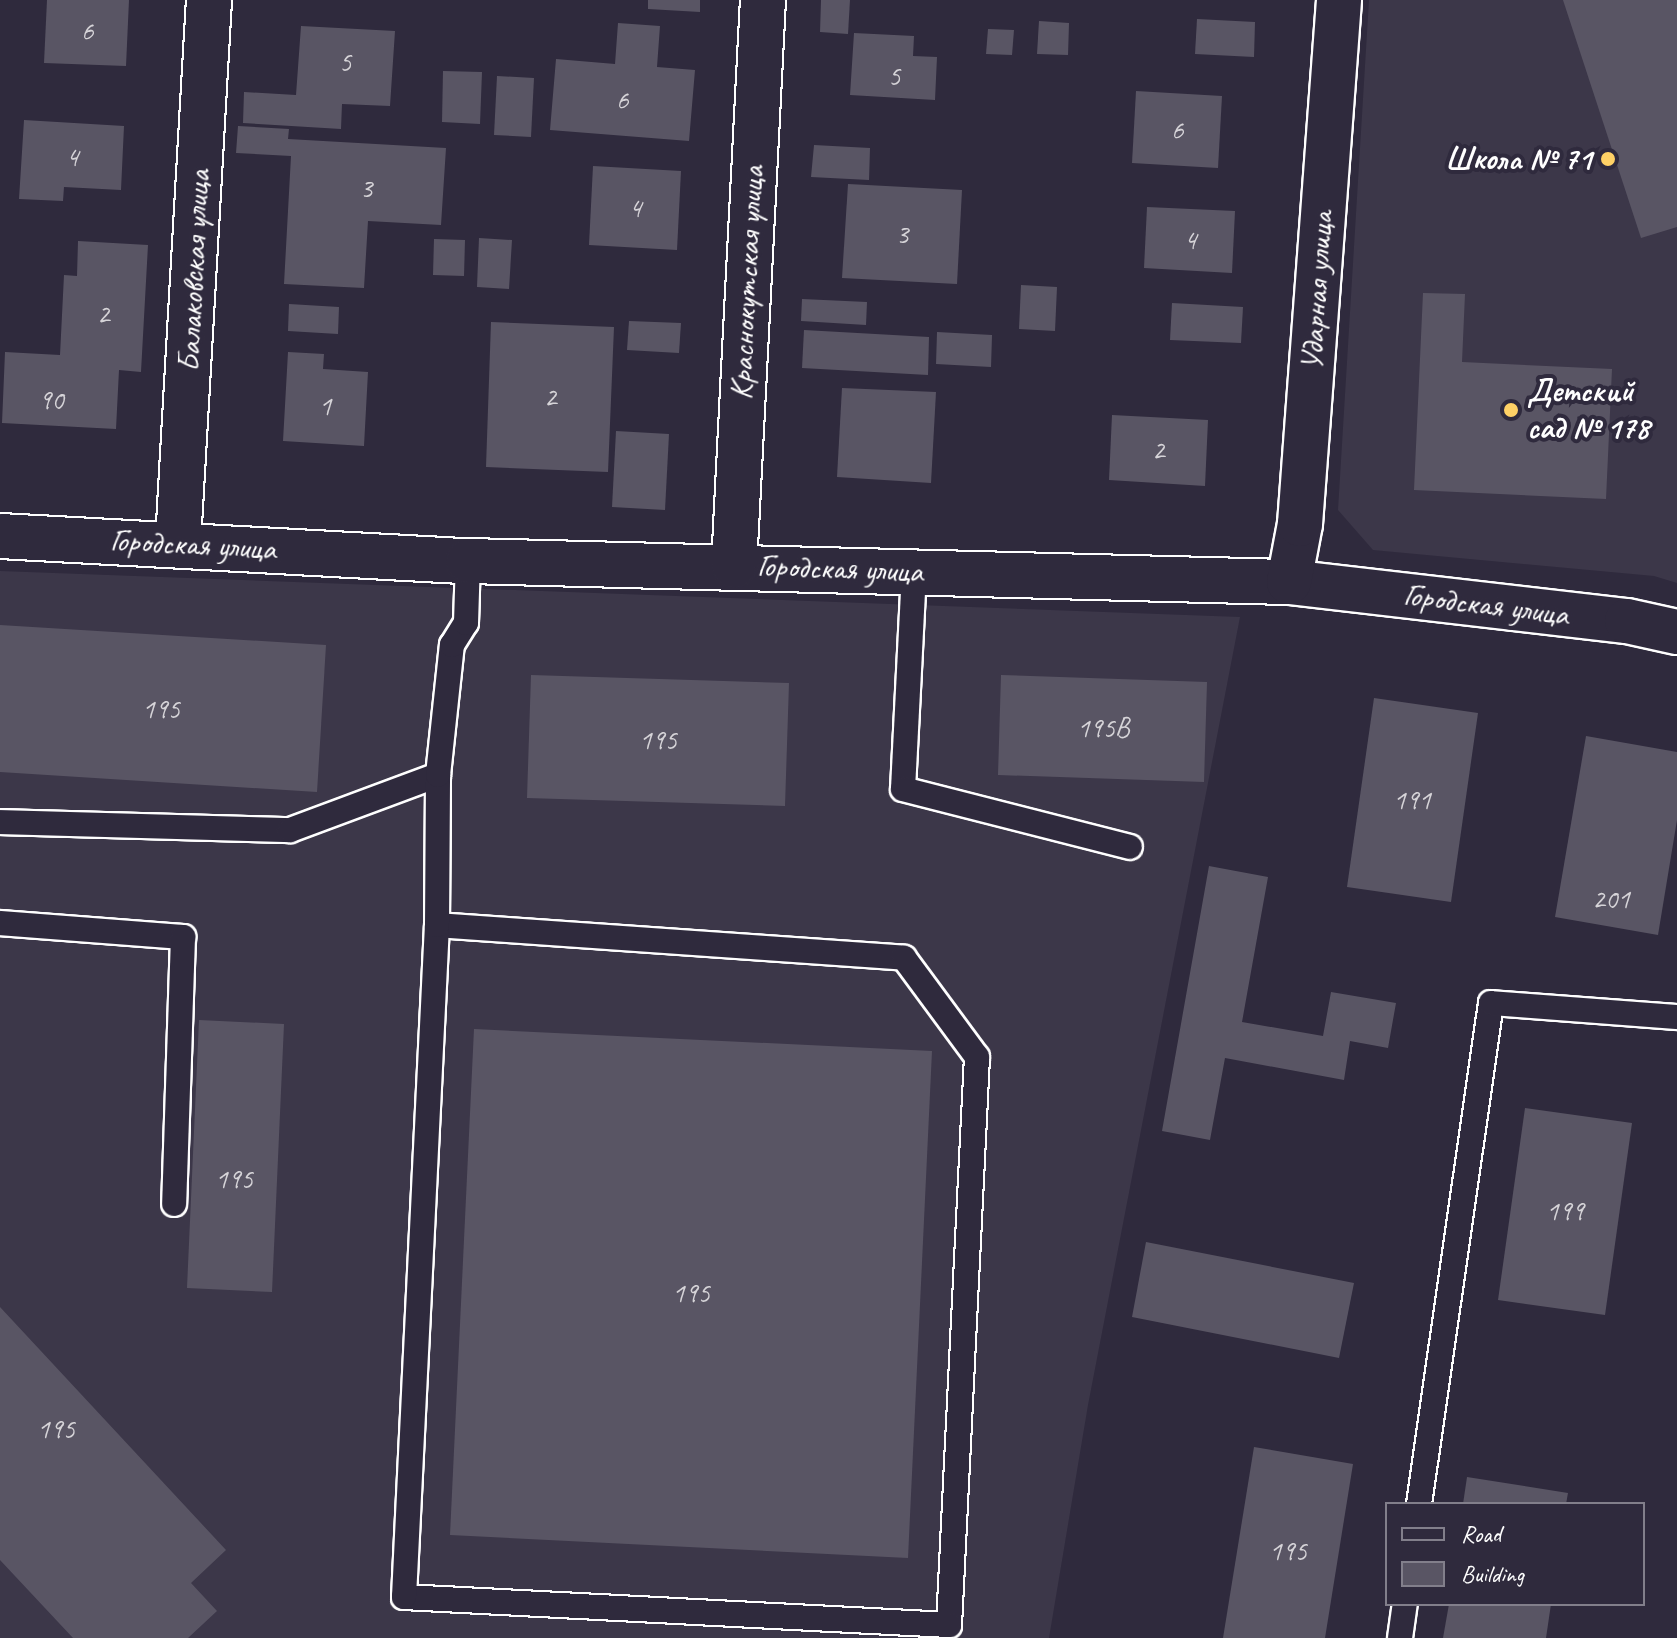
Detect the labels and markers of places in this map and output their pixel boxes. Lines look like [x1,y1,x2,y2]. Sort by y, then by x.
place label: Школа № 71 [1445,140,1592,178]
marker: Школа № 71 [1599,150,1617,168]
place label: Детский сад № 178 [1527,373,1649,448]
marker: Детский сад № 178 [1502,401,1520,419]

